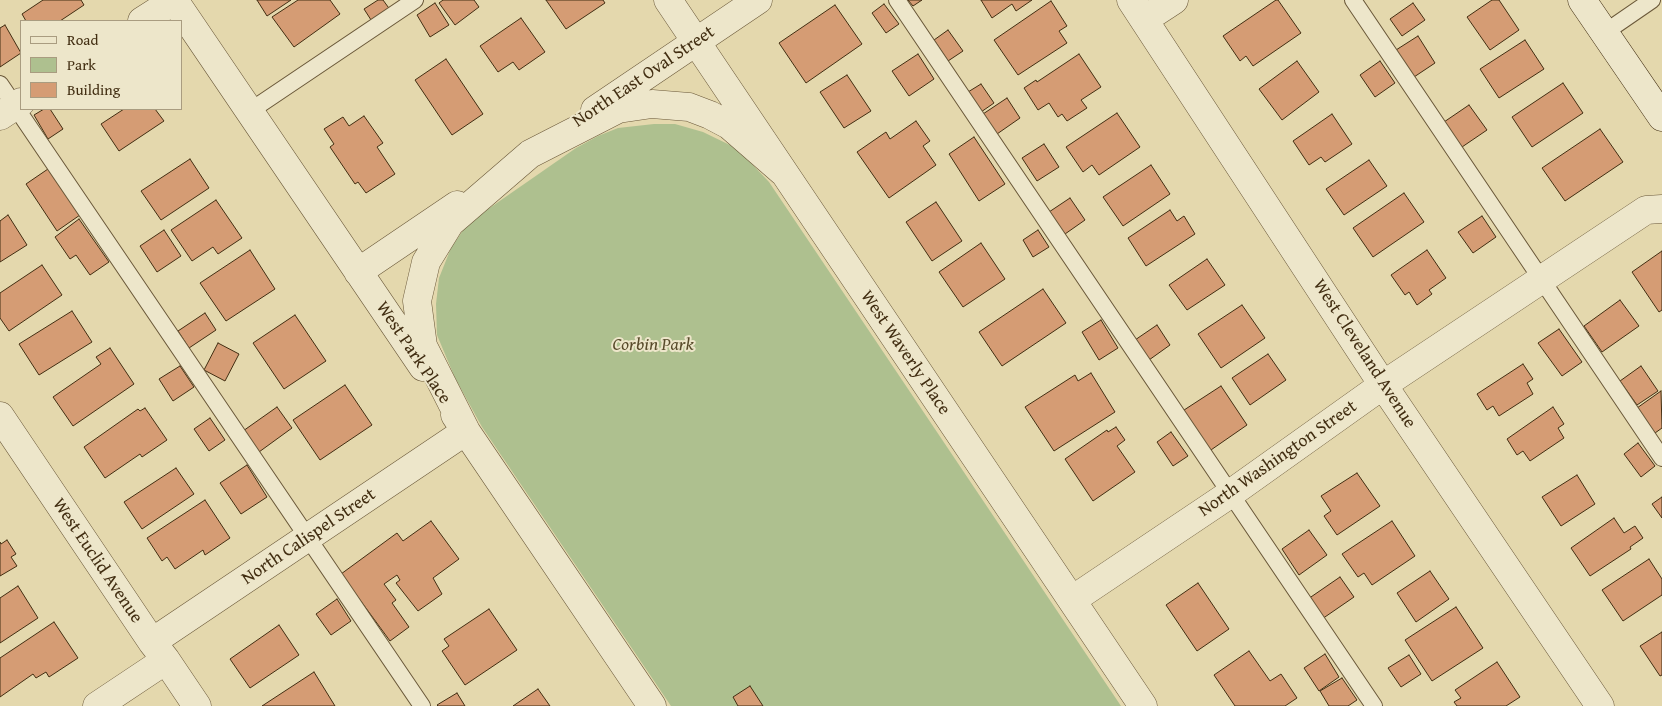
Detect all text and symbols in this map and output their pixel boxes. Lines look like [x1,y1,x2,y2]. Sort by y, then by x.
legend [20,20,182,110]
street label: North East Oval Street [569,22,719,132]
text: Road [67,29,98,50]
text: Park [67,54,96,75]
text: Building [67,79,120,100]
street label: West Cleveland Avenue [1308,275,1420,433]
street label: West Waverly Place [855,287,955,419]
street label: West Park Place [371,298,455,408]
park label: Corbin Park [612,334,694,356]
street label: North Washington Street [1195,396,1361,522]
street label: North Calispel Street [238,484,380,590]
street label: West Euclid Avenue [47,494,147,628]

